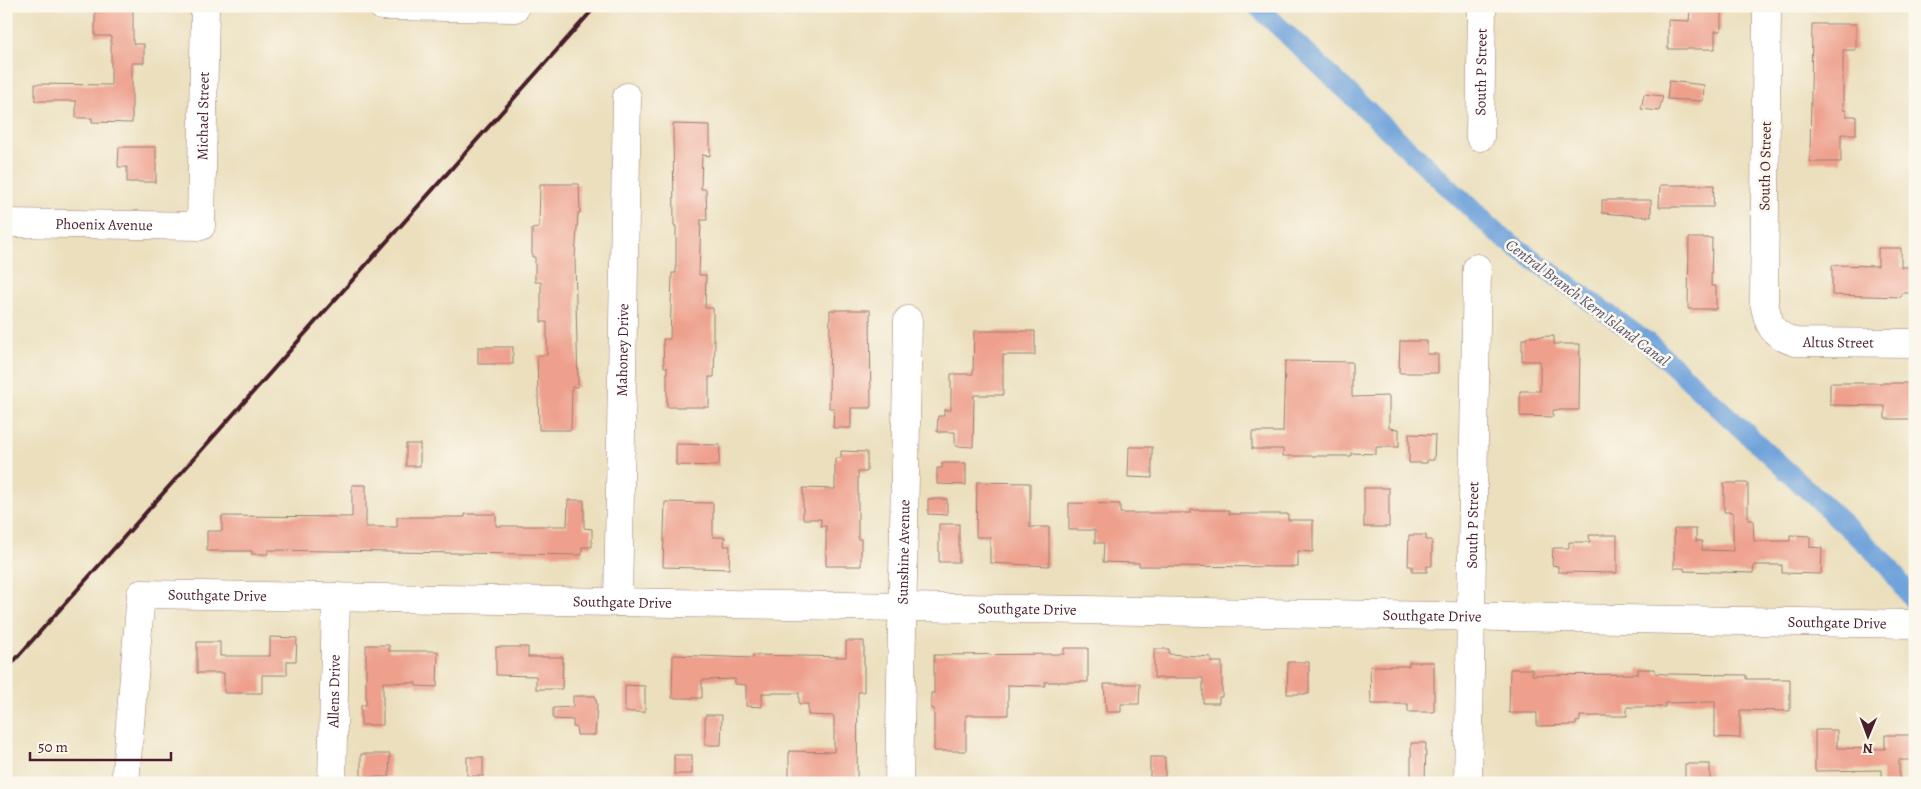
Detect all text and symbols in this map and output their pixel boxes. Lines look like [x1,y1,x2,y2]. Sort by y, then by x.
street label: South P Street [1470,28,1492,116]
street label: Michael Street [192,72,214,160]
street label: South O Street [1754,121,1776,211]
street label: Phoenix Avenue [55,214,153,235]
water label: Central Branch Kern Island Canal [1501,234,1674,372]
street label: Mahoney Drive [612,303,633,397]
street label: Altus Street [1802,332,1874,353]
street label: South P Street [1462,481,1483,569]
street label: Sunshine Avenue [892,499,915,605]
street label: Southgate Drive [168,584,267,606]
street label: Southgate Drive [573,591,672,613]
street label: Southgate Drive [978,598,1077,620]
street label: Southgate Drive [1383,605,1482,627]
street label: Southgate Drive [1787,612,1887,634]
street label: Allens Drive [323,654,345,729]
north arrow [1844,712,1894,762]
scale bar [30,729,171,761]
text: 50 m [38,737,68,757]
text: N [1863,739,1873,758]

